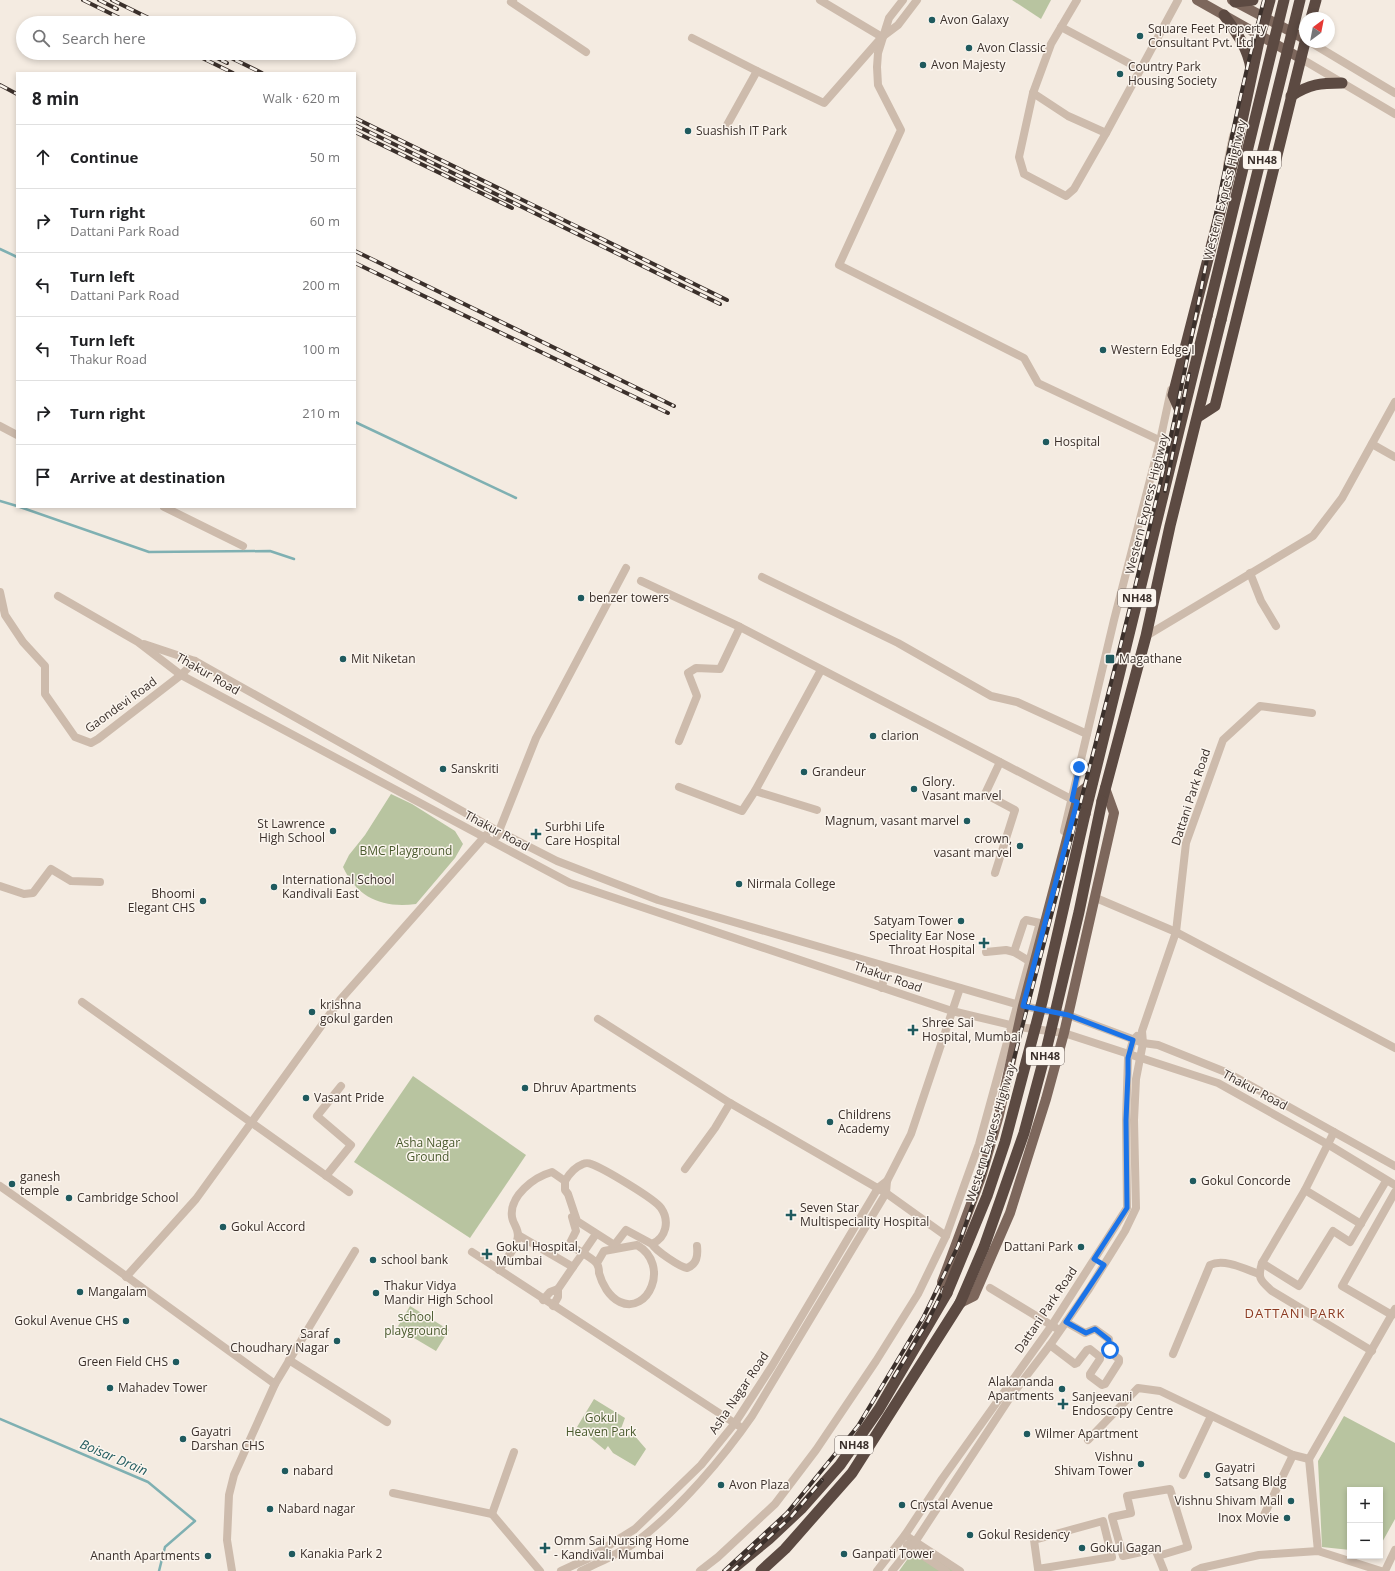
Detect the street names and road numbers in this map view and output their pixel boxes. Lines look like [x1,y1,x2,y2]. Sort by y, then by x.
street label: Western Express Highway [1199,117,1250,262]
road number: NH48 [1243,151,1281,169]
street label: Western Express Highway [1121,431,1172,576]
road number: NH48 [1118,589,1156,607]
street label: Thakur Road [173,648,243,699]
street label: Gaondevi Road [81,673,160,736]
street label: Dattani Park Road [1167,746,1214,847]
street label: Thakur Road [462,806,533,855]
street label: Thakur Road [852,957,924,996]
road number: NH48 [1026,1047,1064,1065]
street label: Western Express Highway [961,1060,1020,1204]
street label: Thakur Road [1220,1065,1291,1114]
street label: Dattani Park Road [1010,1263,1081,1356]
street label: Asha Nagar Road [705,1348,772,1437]
road number: NH48 [835,1436,873,1454]

